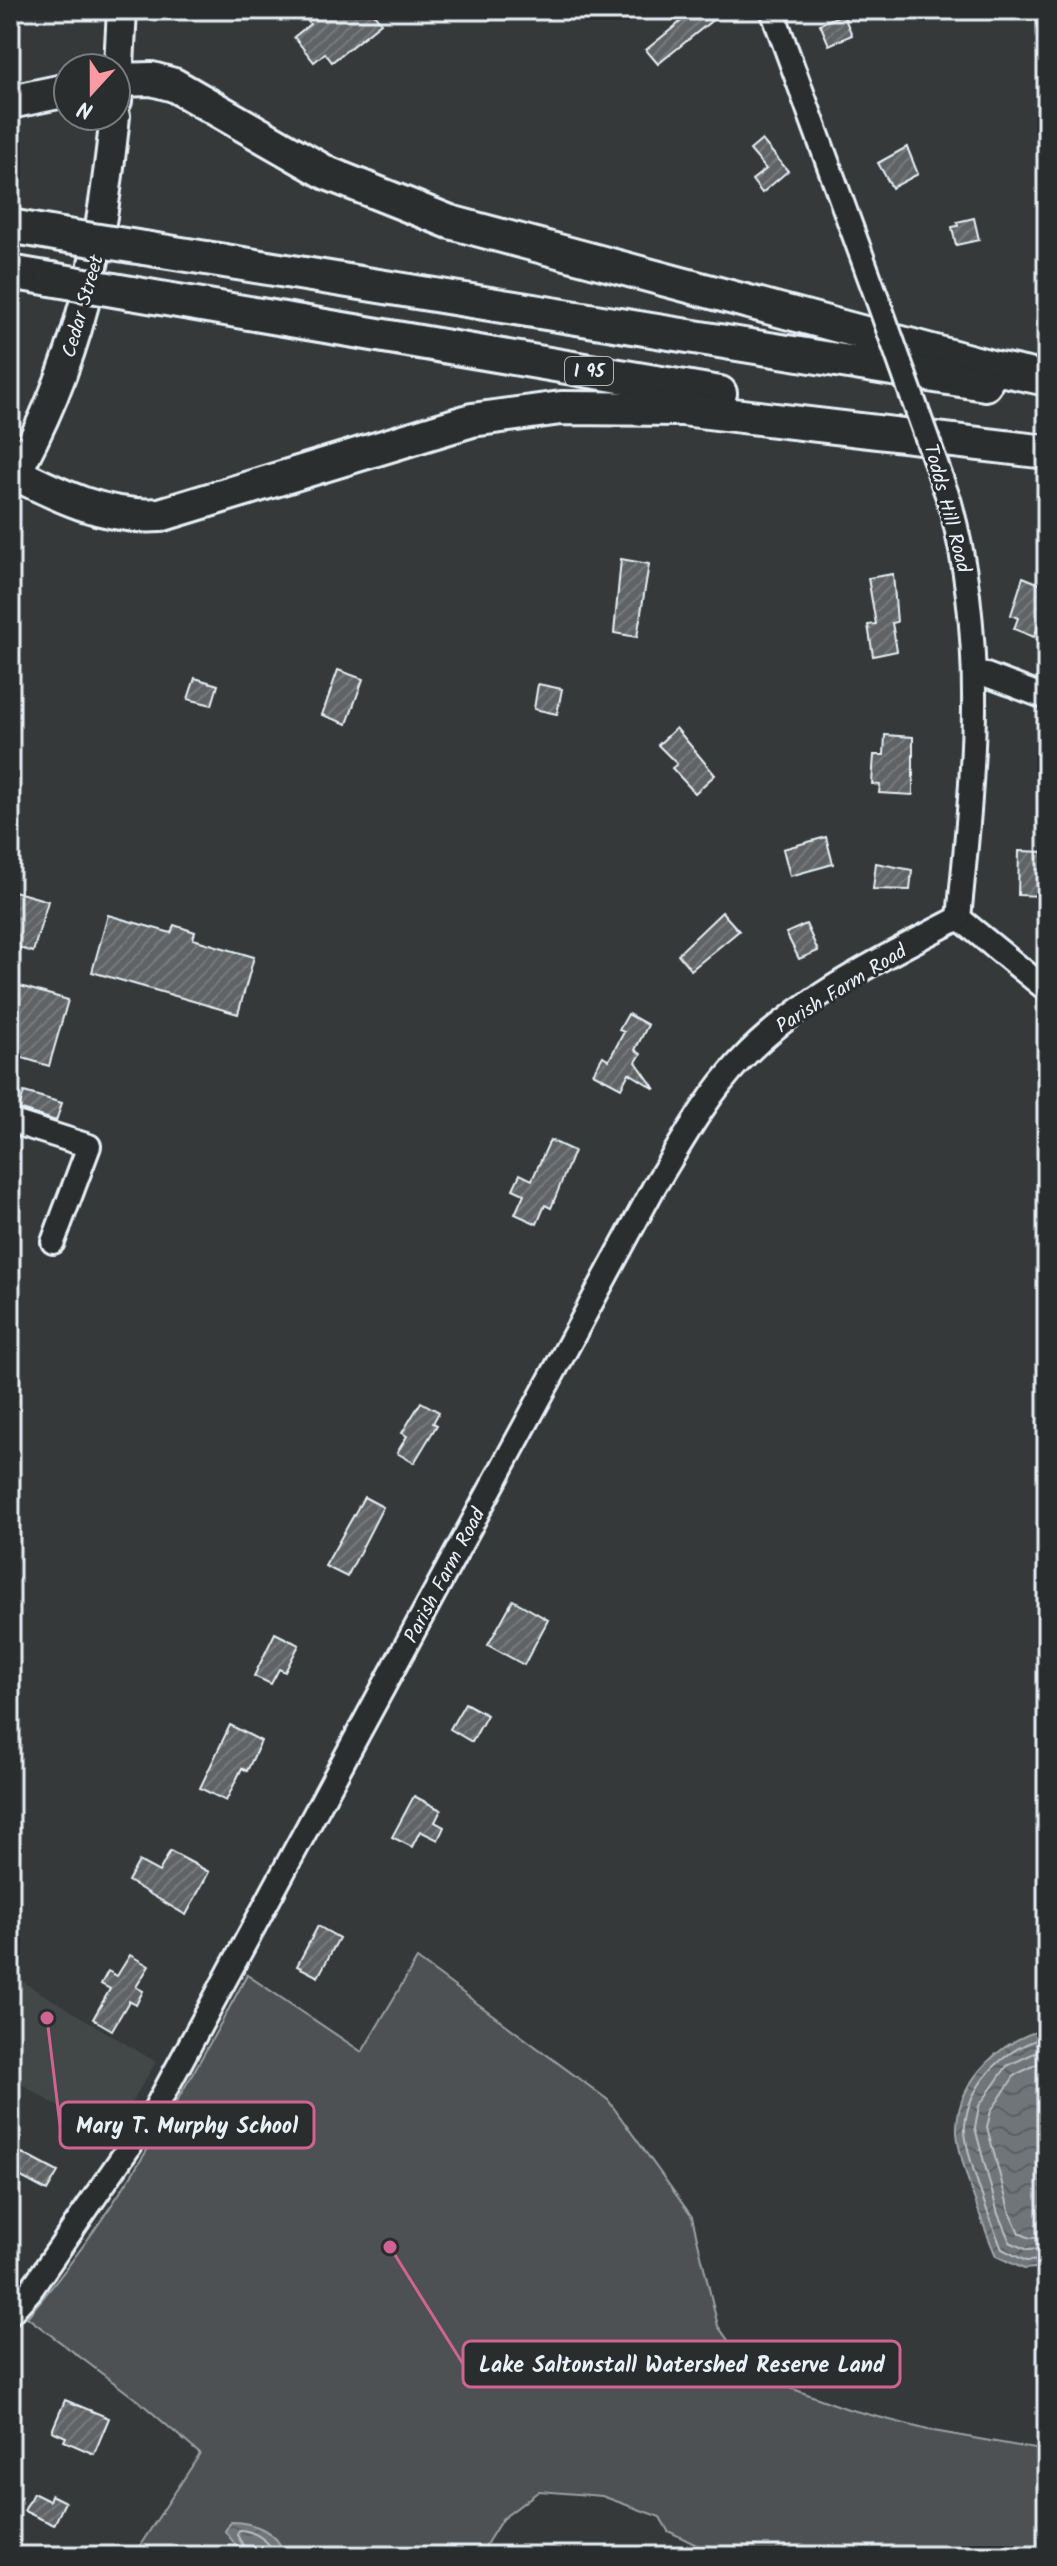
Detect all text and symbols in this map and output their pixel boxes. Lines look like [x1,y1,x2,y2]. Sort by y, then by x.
north arrow [52,52,132,132]
text: N [73,89,98,127]
street label: Cedar Street [54,251,114,362]
road number: I 95 [565,357,613,385]
street label: Todds Hill Road [913,440,979,578]
street label: Parish Farm Road [770,936,915,1043]
street label: Parish Farm Road [397,1502,495,1649]
callout: Mary T. Murphy School [60,2102,314,2148]
text: Mary T. Murphy School [76,2110,298,2145]
callout: Lake Saltonstall Watershed Reserve Land [463,2341,900,2387]
text: Lake Saltonstall Watershed Reserve Land [479,2349,886,2384]

